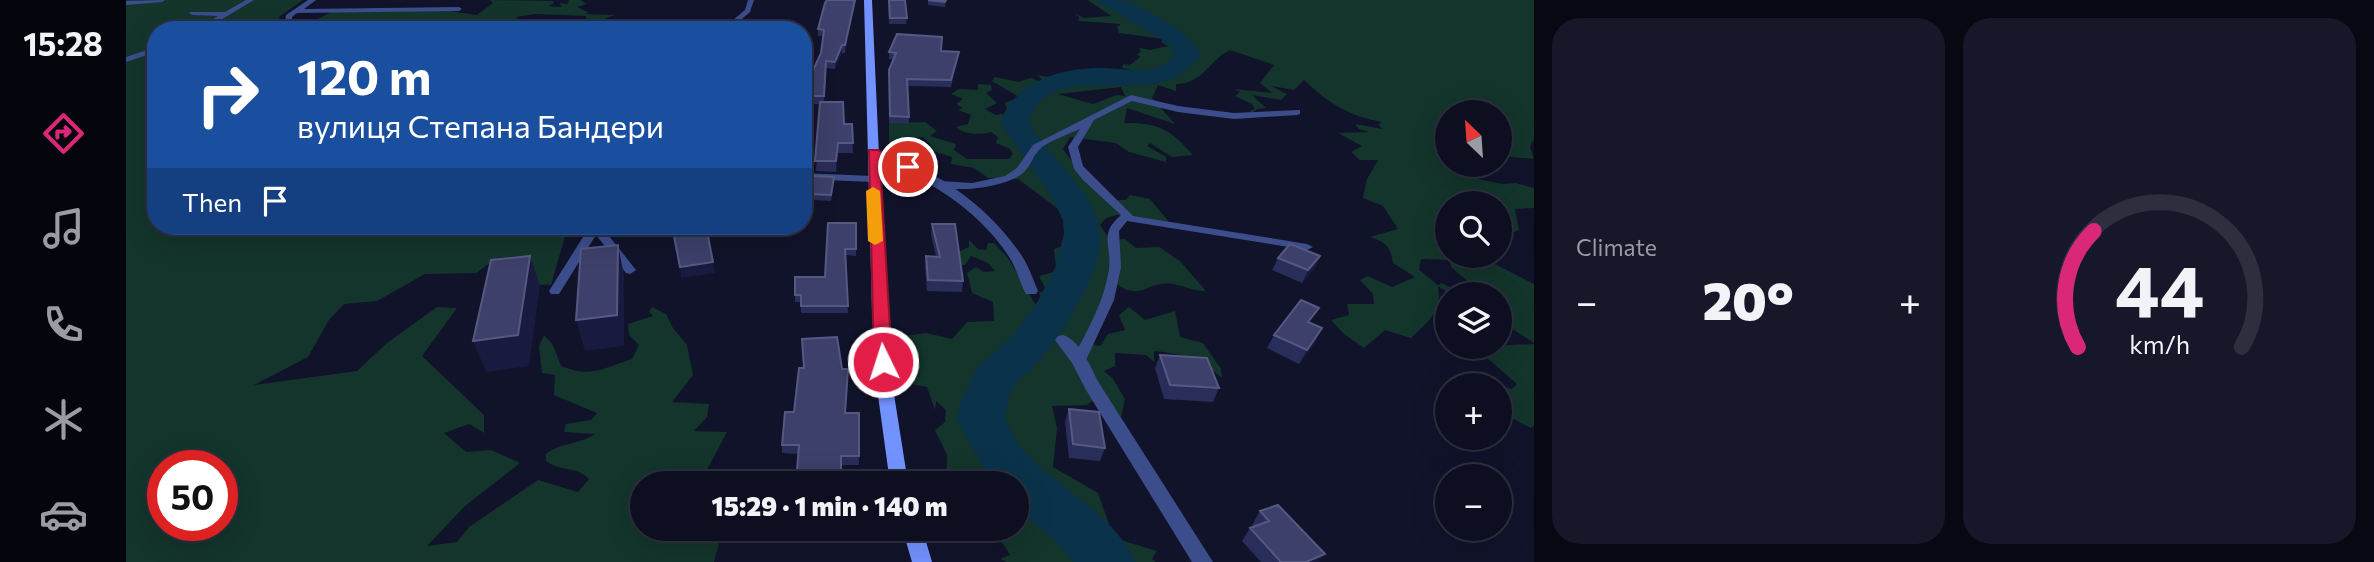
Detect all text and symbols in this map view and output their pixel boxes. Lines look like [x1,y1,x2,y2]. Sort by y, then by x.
text: 15:28 [23,23,103,63]
text: 120 m [297,45,431,105]
icon: right [182,49,273,140]
north arrow [1435,100,1512,177]
map controls [1435,100,1512,541]
text: вулиця Степана Бандери [297,105,664,145]
icon: directions [39,109,88,158]
pin [878,137,938,197]
icon: arrive [889,148,927,186]
icon: arrive [256,182,294,220]
text: Then [182,186,242,217]
button: search [1435,191,1512,268]
icon: music [39,204,88,253]
text: Climate [1576,233,1657,261]
text: 44 [2115,243,2204,332]
text: 20° [1702,267,1794,331]
text: − [1576,277,1598,324]
text: + [1899,277,1921,324]
button: layers [1435,282,1512,359]
icon: phone [39,300,88,349]
position arrow [846,325,920,399]
text: km/h [2129,329,2190,359]
button: + [1435,373,1512,450]
icon: climate [39,395,88,444]
speed limit sign: 50 [147,450,238,541]
button: − [1435,464,1512,541]
icon: car [39,490,88,539]
text: 15:29 · 1 min · 140 m [712,490,947,521]

